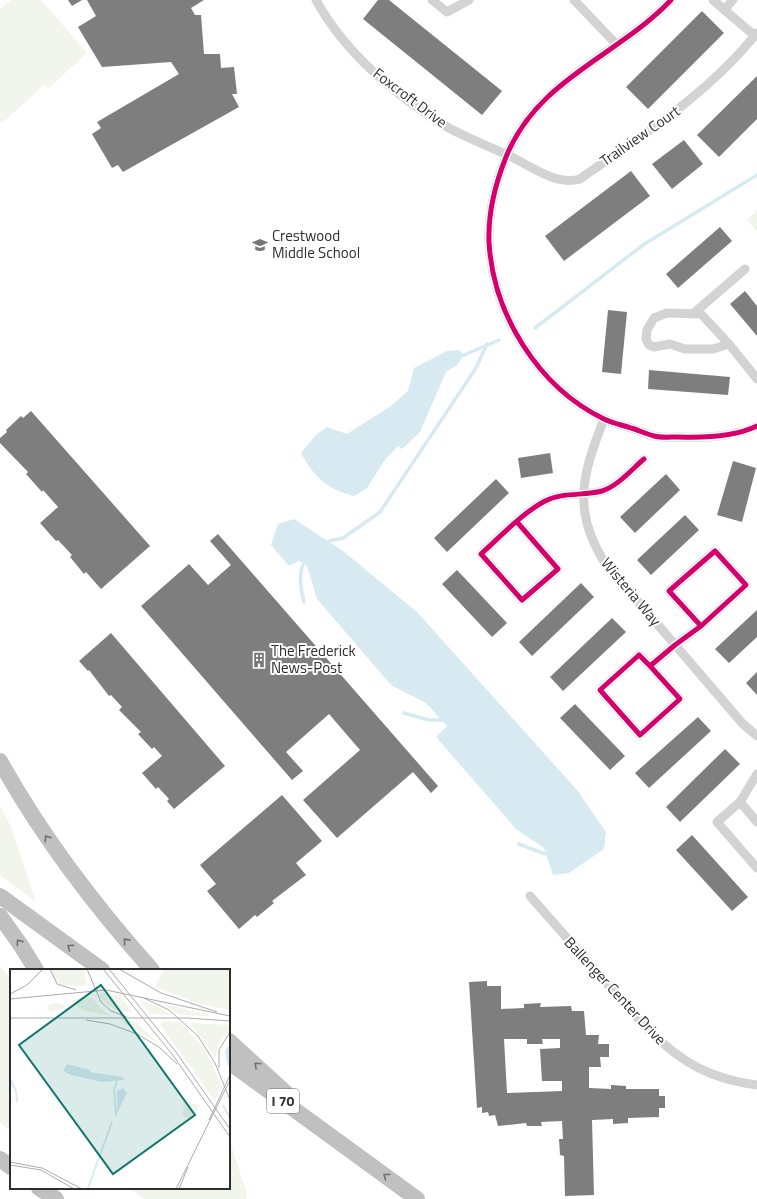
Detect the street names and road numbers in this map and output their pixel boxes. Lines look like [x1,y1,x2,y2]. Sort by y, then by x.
street label: Foxcroft Drive [368,62,452,133]
street label: Trailview Court [595,99,685,172]
street label: Wisteria Way [596,552,667,631]
street label: Ballenger Center Drive [559,931,672,1050]
road number: I 70 [267,1089,299,1113]

